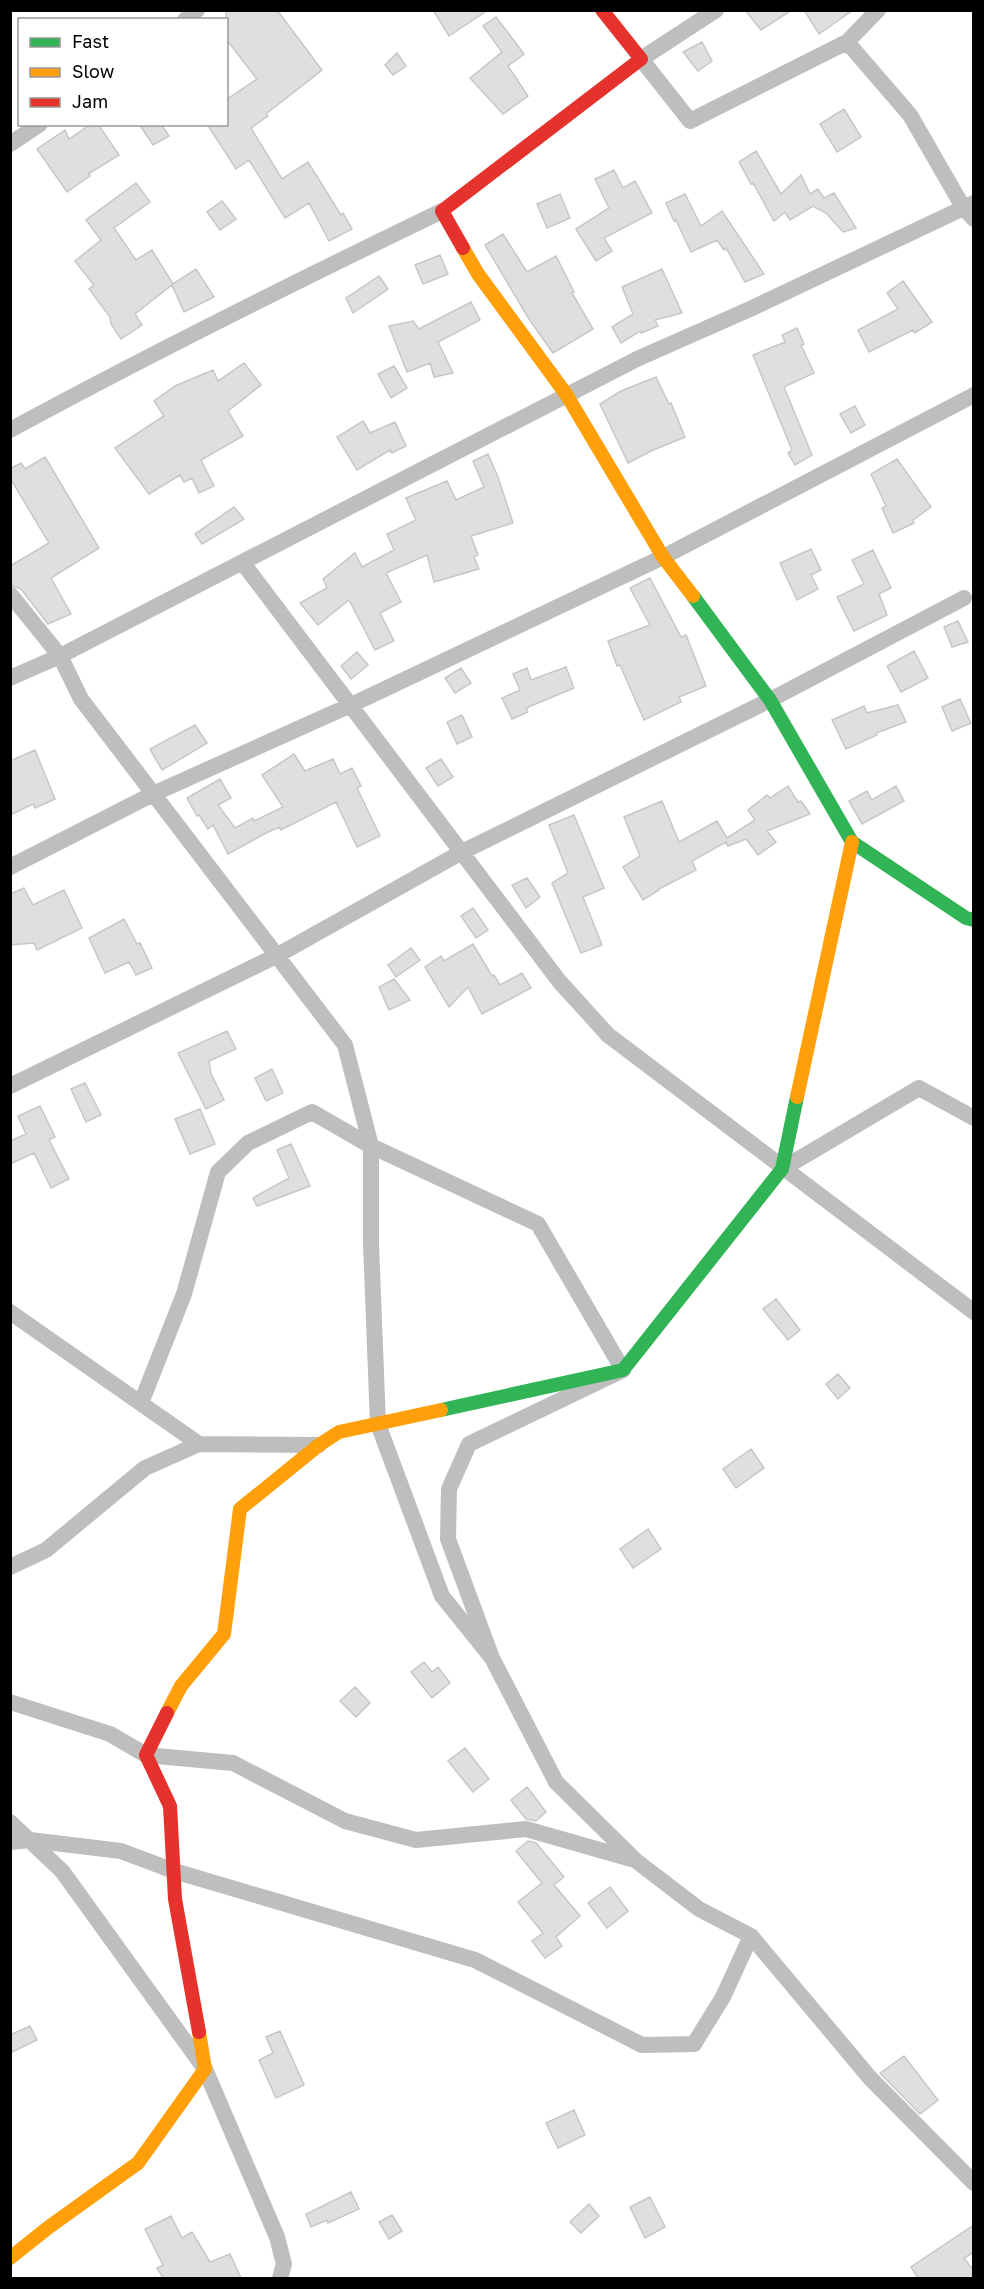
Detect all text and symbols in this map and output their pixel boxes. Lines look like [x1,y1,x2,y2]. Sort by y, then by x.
legend [18,18,228,126]
text: Fast [72,30,109,52]
text: Slow [72,60,115,82]
text: Jam [72,90,108,112]

